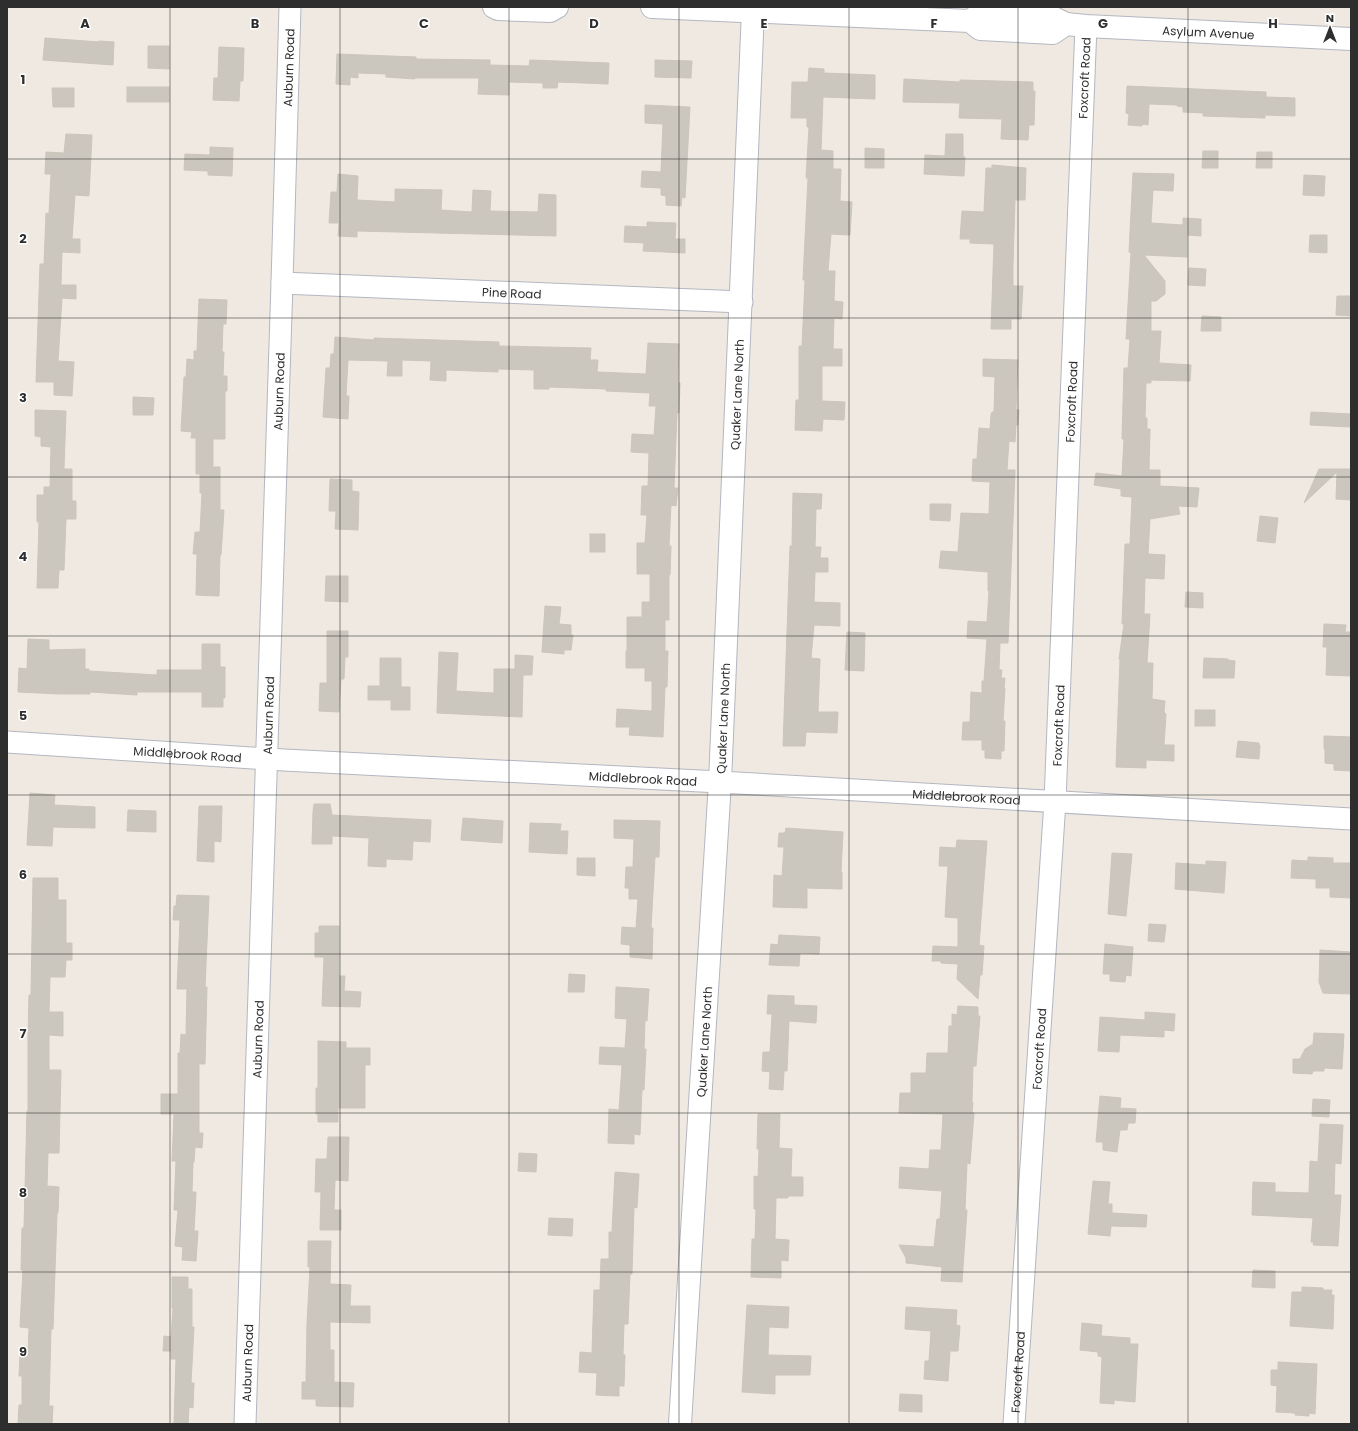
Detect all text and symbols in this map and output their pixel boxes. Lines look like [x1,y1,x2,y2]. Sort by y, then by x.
north arrow [1310,8,1350,48]
text: N [1326,10,1334,26]
text: A [80,14,90,33]
text: B [251,14,260,33]
text: C [419,14,429,33]
text: D [589,14,599,33]
text: E [760,14,768,33]
text: F [930,14,938,33]
text: G [1098,14,1108,33]
text: H [1268,14,1278,33]
street label: Asylum Avenue [1162,21,1255,43]
street label: Auburn Road [279,28,298,107]
street label: Foxcroft Road [1074,37,1094,119]
text: 1 [21,70,25,89]
text: 2 [19,229,27,248]
street label: Pine Road [482,283,542,302]
street label: Quaker Lane North [726,339,747,450]
street label: Auburn Road [269,352,288,431]
street label: Foxcroft Road [1061,360,1081,443]
text: 3 [19,388,27,407]
text: 4 [19,547,28,566]
street label: Quaker Lane North [712,663,734,774]
street label: Auburn Road [258,676,278,755]
street label: Foxcroft Road [1048,684,1068,767]
text: 5 [19,706,27,725]
street label: Middlebrook Road [133,742,242,766]
street label: Middlebrook Road [588,767,698,789]
street label: Middlebrook Road [912,785,1021,808]
text: 6 [19,865,27,884]
street label: Quaker Lane North [692,986,716,1098]
street label: Auburn Road [248,1000,267,1079]
street label: Foxcroft Road [1028,1007,1050,1090]
text: 7 [20,1024,27,1043]
text: 8 [19,1183,27,1202]
street label: Auburn Road [237,1324,257,1402]
street label: Foxcroft Road [1006,1331,1029,1413]
text: 9 [19,1342,27,1361]

